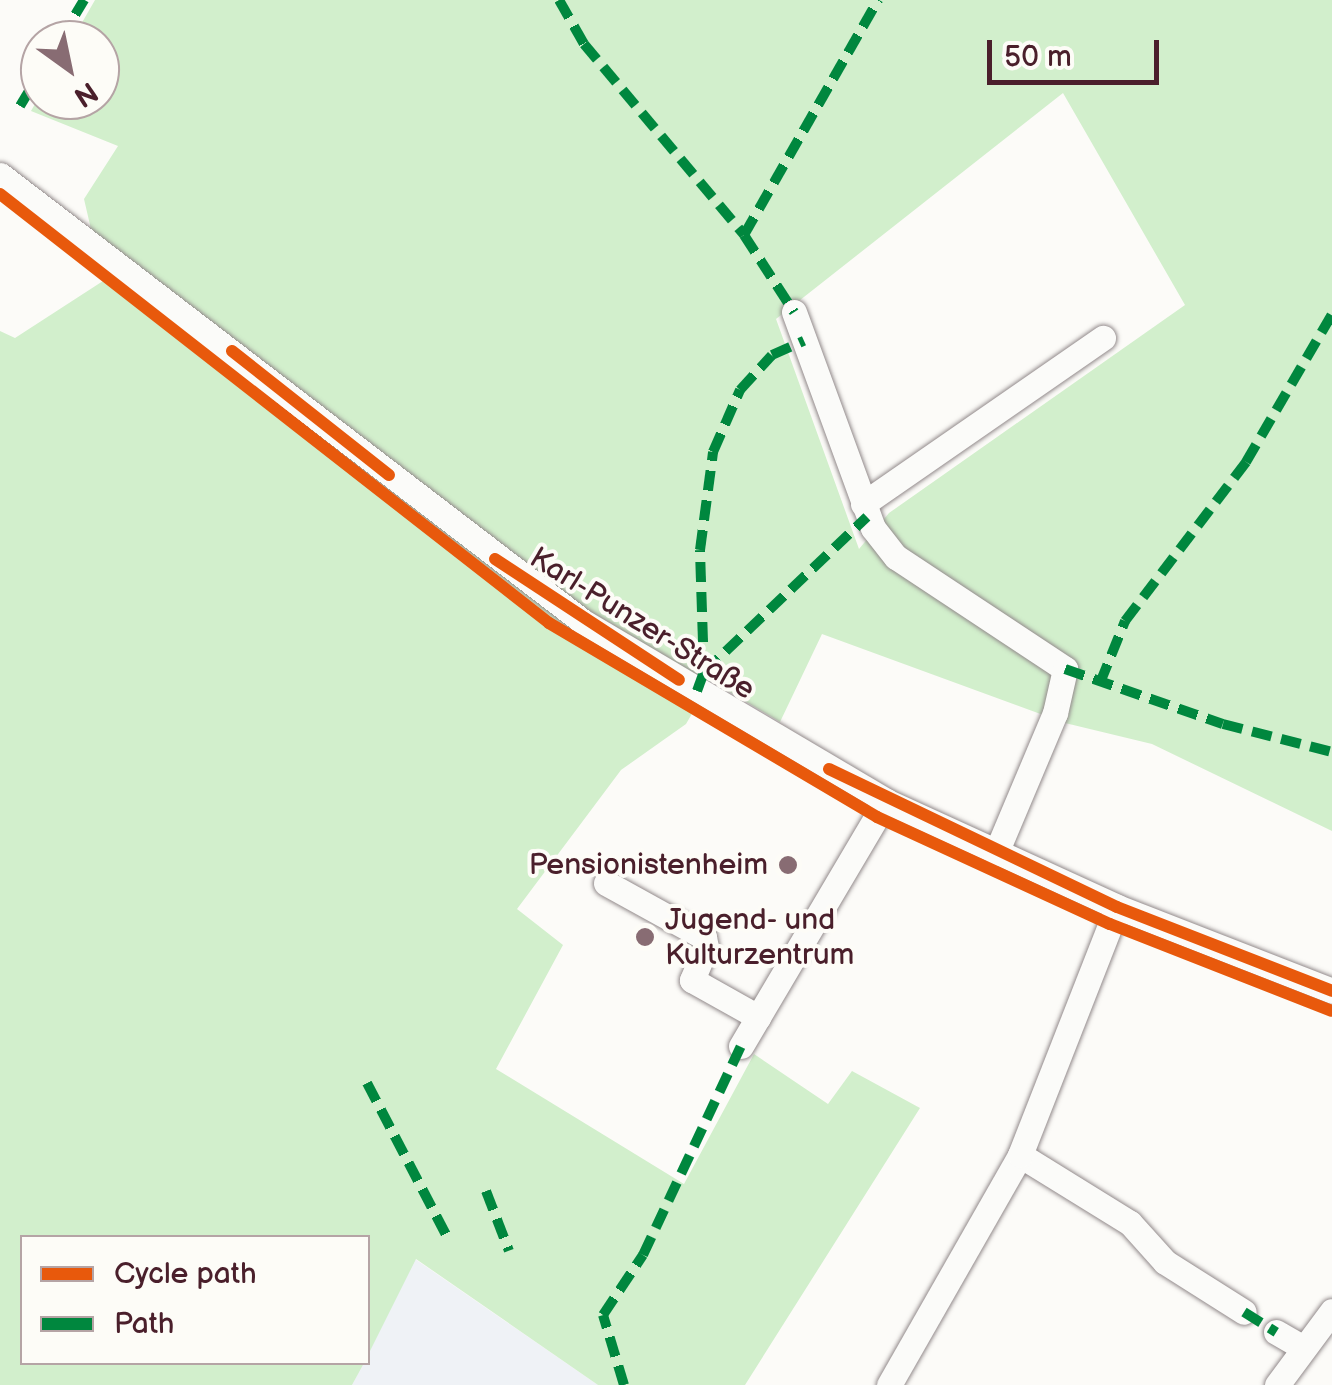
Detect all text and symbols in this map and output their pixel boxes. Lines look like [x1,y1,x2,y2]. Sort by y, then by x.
north arrow [20,20,120,120]
scale bar [992,20,1164,82]
text: 50 m [1004,39,1072,75]
text: N [68,74,103,113]
street label: Karl-Punzer-Straße [523,540,761,708]
place label: Pensionistenheim [529,847,768,883]
marker: Pensionistenheim [777,854,799,876]
place label: Jugend- und Kulturzentrum [665,902,854,972]
marker: Jugend- und Kulturzentrum [634,926,656,948]
legend [20,1235,370,1365]
text: Cycle path [114,1256,257,1292]
text: Path [114,1306,174,1342]

